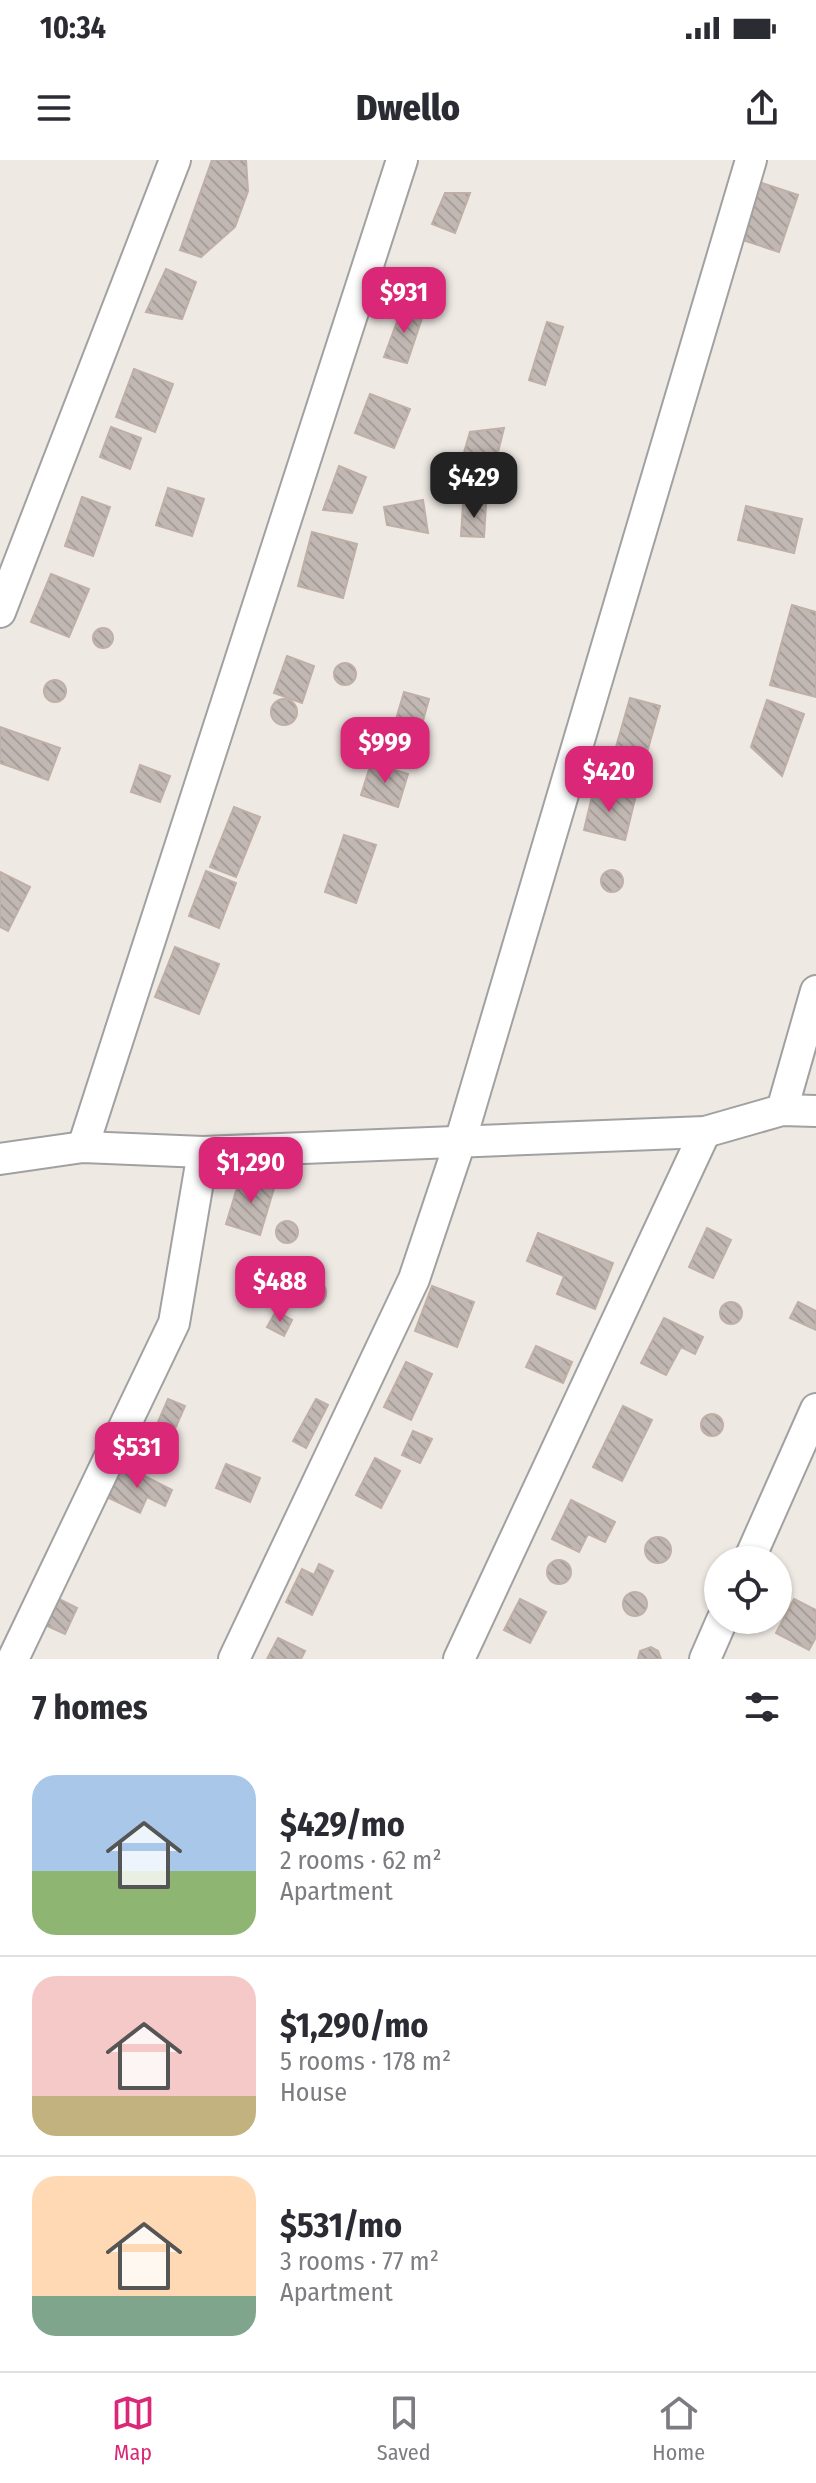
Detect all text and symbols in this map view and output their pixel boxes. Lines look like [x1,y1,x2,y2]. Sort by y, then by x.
text: 10:34 [40,10,106,46]
icon: menu [32,86,76,130]
text: Dwello [356,86,460,130]
icon: share [740,86,784,130]
pin: $931 [357,267,451,335]
text: $931 [380,277,428,308]
pin: $429 [427,452,521,520]
text: $429 [448,462,500,493]
pin: $999 [338,717,432,785]
text: $999 [359,727,411,758]
pin: $420 [562,746,656,814]
text: $420 [583,756,635,787]
pin: $1,290 [186,1137,316,1205]
text: $1,290 [217,1147,285,1178]
pin: $488 [233,1256,327,1324]
text: $488 [253,1266,307,1297]
pin: $531 [90,1422,184,1490]
text: $531 [113,1432,161,1463]
map controls [704,1546,792,1634]
button: locate [704,1546,792,1634]
icon: filters [740,1685,784,1729]
text: 7 homes [32,1687,148,1728]
text: $429/mo [280,1804,405,1845]
icon: home [96,1807,192,1903]
text: 2 rooms · 62 m² [280,1845,442,1876]
text: Apartment [280,1876,393,1907]
text: $1,290/mo [280,2005,428,2046]
icon: home [96,2008,192,2104]
text: 5 rooms · 178 m² [280,2046,451,2077]
text: House [280,2077,347,2108]
text: $531/mo [280,2205,402,2246]
icon: home [96,2208,192,2304]
text: 3 rooms · 77 m² [280,2246,439,2277]
text: Apartment [280,2277,393,2308]
tab: Map [111,2391,155,2466]
tab: Saved [377,2391,431,2466]
tab: Home [652,2391,705,2466]

